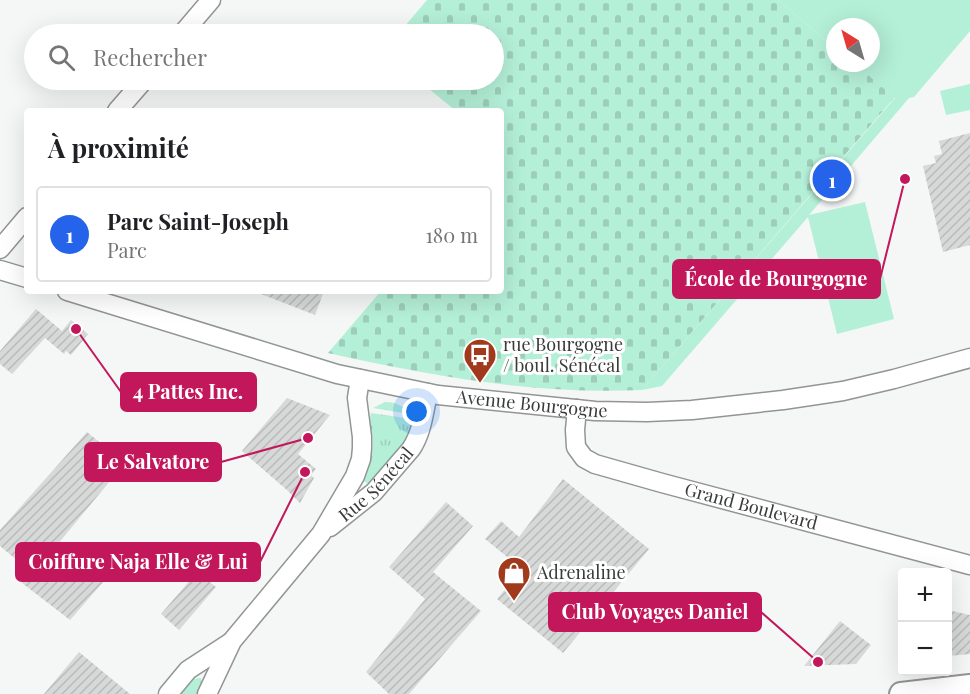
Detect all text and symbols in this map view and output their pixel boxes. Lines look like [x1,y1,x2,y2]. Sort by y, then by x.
north arrow [826,18,880,72]
search box [24,24,504,90]
icon: search [45,41,78,74]
text: Rechercher [93,42,207,72]
text: À proximité [48,130,189,165]
pin: 1 [812,156,852,201]
text: Parc Saint-Joseph [107,206,289,236]
text: 1 [66,221,73,248]
text: 180 m [425,221,478,248]
text: Parc [107,236,147,263]
callout: École de Bourgogne [673,260,880,298]
text: École de Bourgogne [685,264,867,291]
place label: rue Bourgogne / boul. Sénécal [503,332,623,377]
bus stop icon: rue Bourgogne / boul. Sénécal [462,337,498,384]
callout: 4 Pattes Inc. [121,373,256,411]
text: 4 Pattes Inc. [133,377,243,404]
street label: Avenue Bourgogne [454,384,608,422]
your location [402,397,431,426]
street label: Rue Sénécal [333,442,418,527]
callout: Le Salvatore [85,443,221,481]
text: Le Salvatore [97,447,209,474]
street label: Grand Boulevard [682,477,821,535]
callout: Coiffure Naja Elle & Lui [16,543,260,581]
text: Coiffure Naja Elle & Lui [28,547,248,574]
shop icon: Adrenaline [496,555,532,602]
place label: Adrenaline [536,560,626,584]
map controls [898,568,952,676]
button: + [898,568,952,622]
callout: Club Voyages Daniel [549,593,761,631]
text: Club Voyages Daniel [562,597,749,624]
button: − [898,622,952,676]

